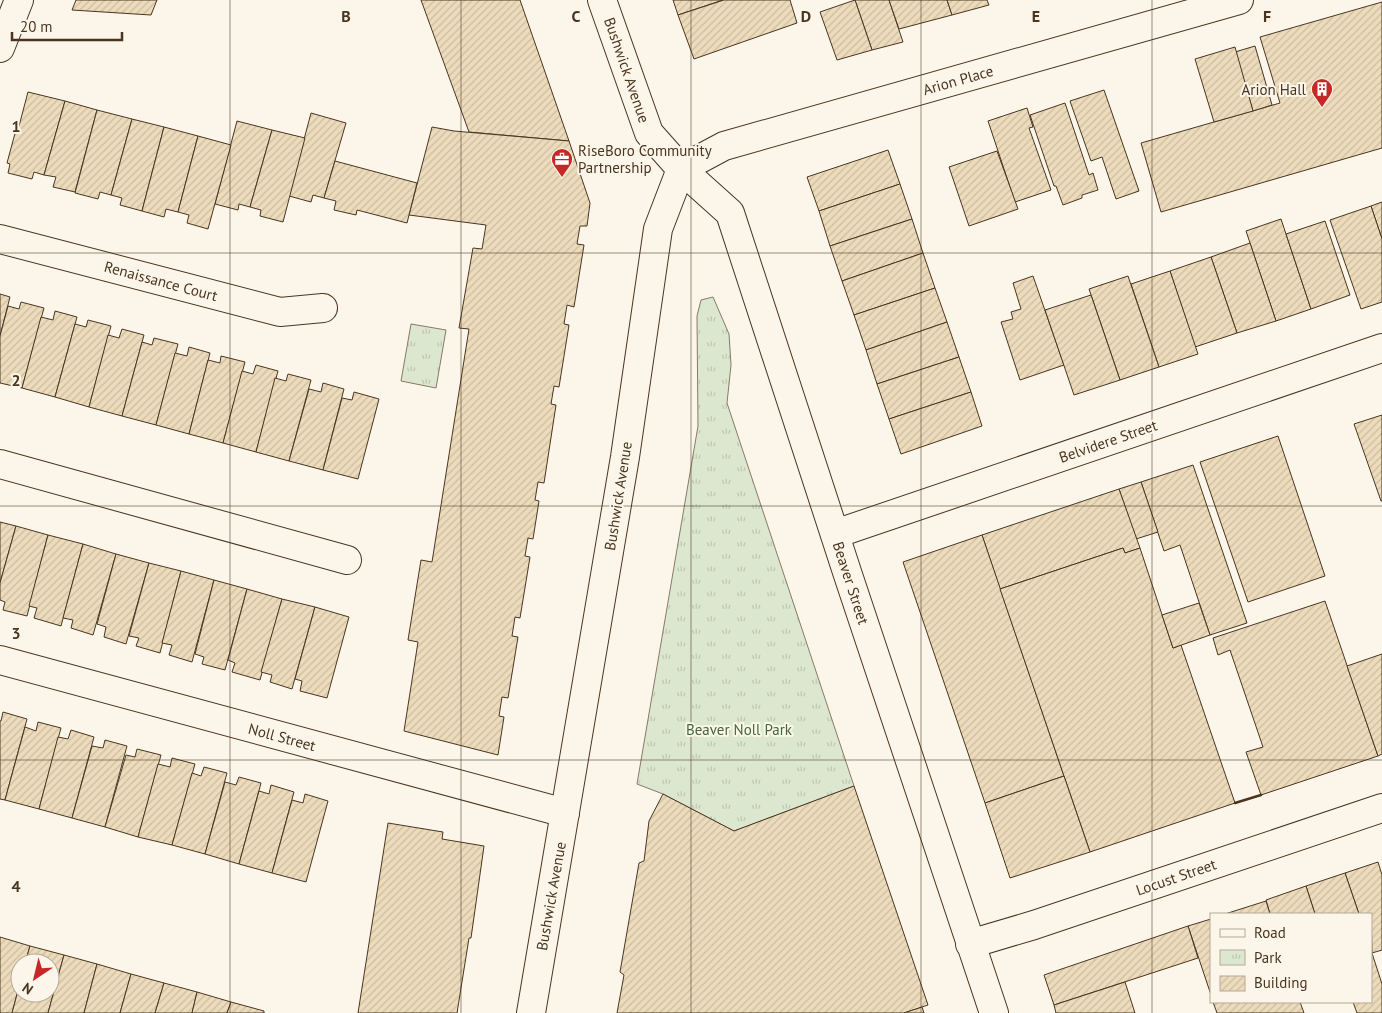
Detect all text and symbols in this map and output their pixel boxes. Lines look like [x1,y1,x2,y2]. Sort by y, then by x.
text: B [341,6,351,26]
text: C [572,6,581,26]
text: D [801,6,811,26]
text: E [1032,6,1040,26]
text: F [1263,6,1271,26]
scale bar [12,10,122,42]
street label: Bushwick Avenue [600,15,654,125]
text: 20 m [20,17,53,36]
street label: Arion Place [921,61,995,99]
building icon: Arion Hall [1310,77,1334,108]
place label: Arion Hall [1242,80,1307,99]
text: 1 [11,116,21,136]
place label: RiseBoro Community Partnership [578,141,712,177]
office icon: RiseBoro Community Partnership [550,147,574,178]
street label: Renaissance Court [102,257,220,305]
text: 2 [11,370,21,390]
street label: Belvidere Street [1056,415,1160,467]
street label: Bushwick Avenue [600,440,636,552]
street label: Beaver Street [829,539,873,627]
text: 3 [11,623,21,643]
street label: Noll Street [246,719,318,755]
park label: Beaver Noll Park [686,720,793,739]
street label: Bushwick Avenue [532,840,570,952]
street label: Locust Street [1133,854,1219,900]
text: 4 [11,876,21,896]
legend [1210,913,1372,1003]
text: Road [1254,923,1286,942]
text: Park [1254,948,1282,967]
north arrow [10,953,60,1003]
text: Building [1254,973,1308,992]
text: N [19,979,36,999]

